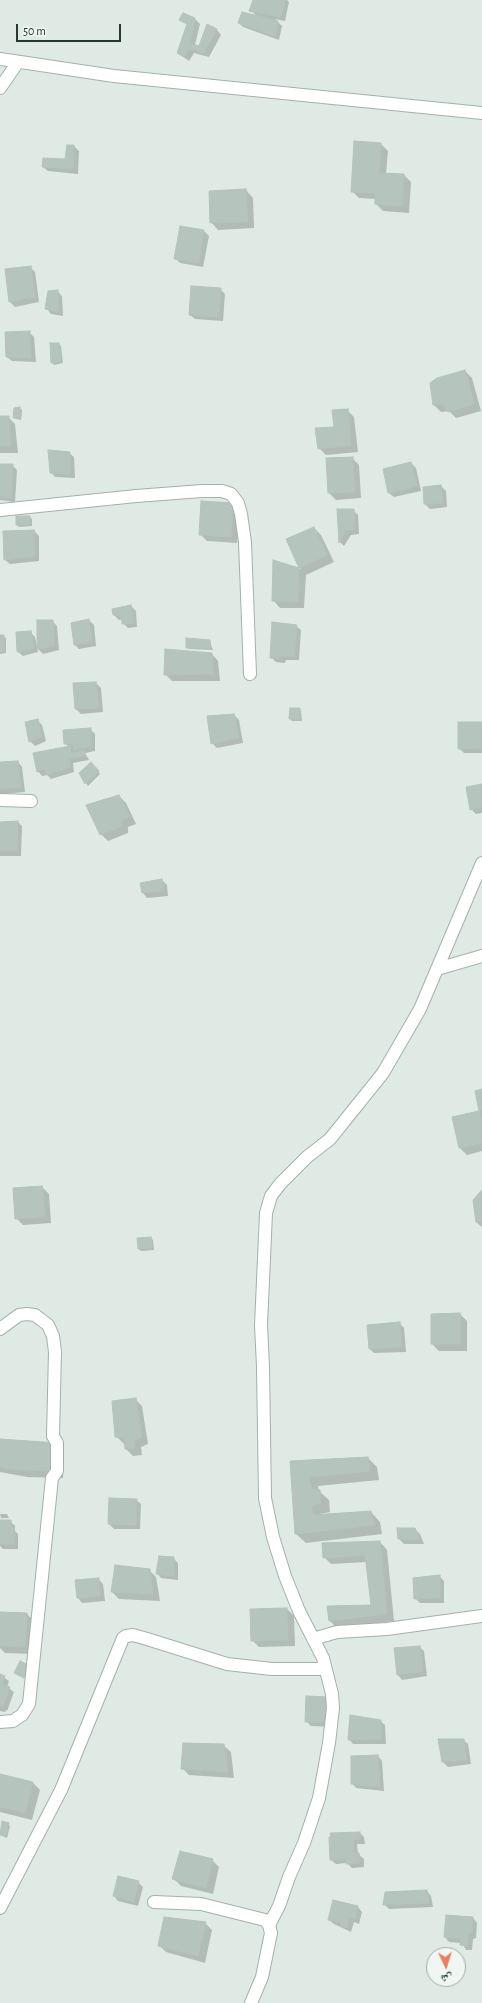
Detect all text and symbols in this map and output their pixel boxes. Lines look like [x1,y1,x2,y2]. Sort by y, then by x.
scale bar [18,16,123,42]
text: 50 m [23,25,46,37]
north arrow [426,1947,466,1987]
text: ش [441,1973,453,1984]

